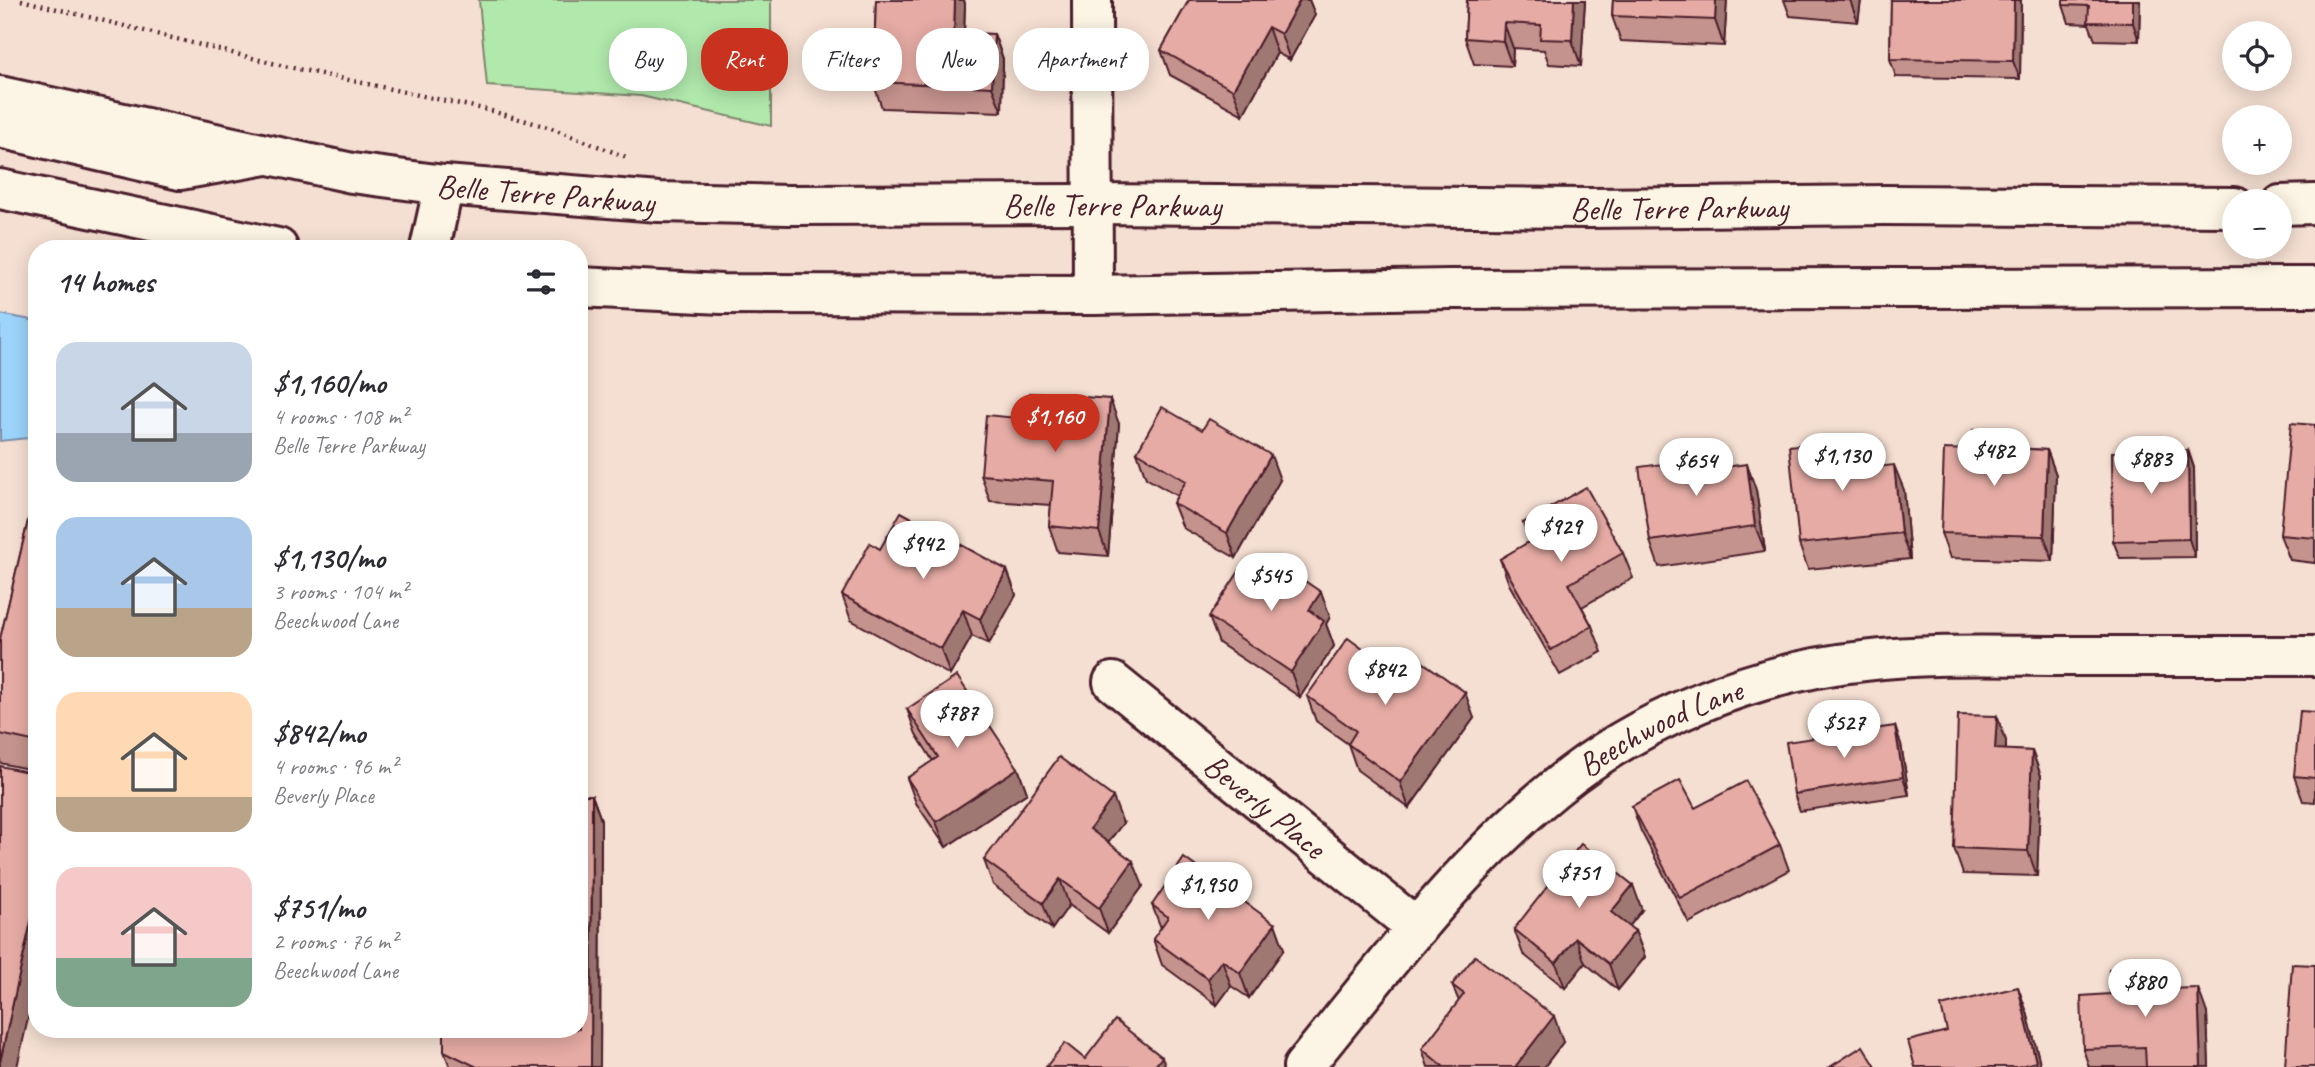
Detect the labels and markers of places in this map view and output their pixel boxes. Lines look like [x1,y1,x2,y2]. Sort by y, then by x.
pin: $1,160 [998,394,1112,454]
pin: $482 [1953,428,2035,488]
pin: $1,130 [1785,434,1899,493]
pin: $883 [2110,436,2192,496]
pin: $654 [1655,438,1737,498]
pin: $929 [1520,504,1602,564]
pin: $942 [882,522,964,581]
pin: $545 [1230,554,1312,613]
pin: $842 [1344,648,1426,707]
pin: $787 [916,690,998,750]
pin: $527 [1803,700,1885,760]
pin: $751 [1538,850,1620,910]
pin: $1,950 [1151,862,1265,922]
pin: $880 [2104,960,2186,1019]

